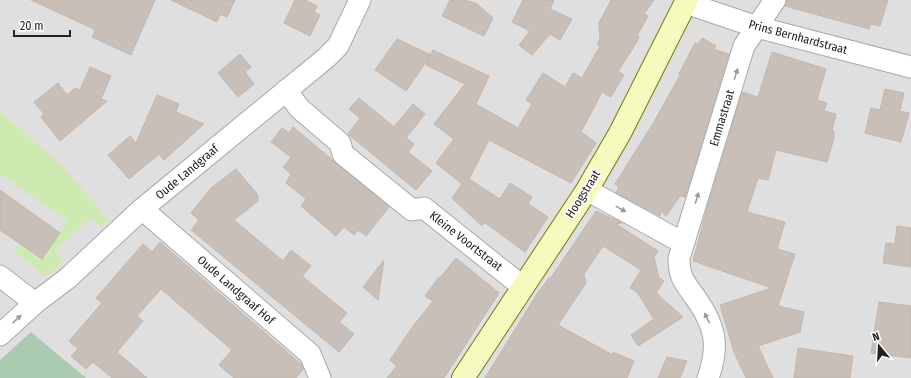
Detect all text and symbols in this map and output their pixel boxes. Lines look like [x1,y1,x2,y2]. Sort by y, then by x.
scale bar [14,12,70,38]
street label: Prins Bernhardstraat [747,17,849,57]
text: 20 m [20,19,44,33]
one-way arrow [733,68,739,80]
street label: Emmastraat [707,88,737,148]
street label: Oude Landgraaf [153,141,222,202]
street label: Hoogstraat [563,167,603,221]
one-way arrow [694,192,700,204]
one-way arrow [615,205,627,212]
street label: Kleine Voortstraat [427,208,505,274]
street label: Oude Landgraaf Hof [195,253,278,328]
one-way arrow [704,312,710,323]
one-way arrow [13,315,22,324]
north arrow [859,326,899,366]
text: N [871,330,881,344]

